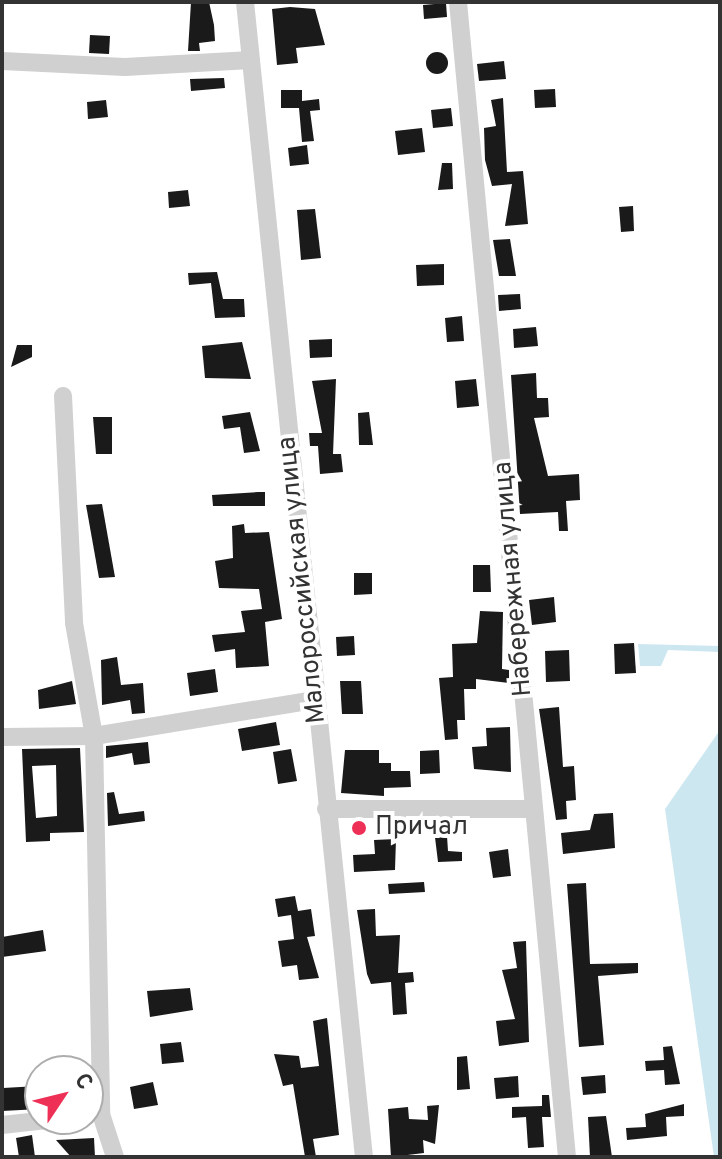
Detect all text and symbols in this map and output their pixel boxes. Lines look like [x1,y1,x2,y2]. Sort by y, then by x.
street label: Малороссийская улица [272,435,334,725]
street label: Набережная улица [488,460,540,698]
place label: Причал [375,812,468,844]
marker: Причал [350,819,368,837]
north arrow [24,1055,104,1135]
text: С [67,1069,98,1096]

